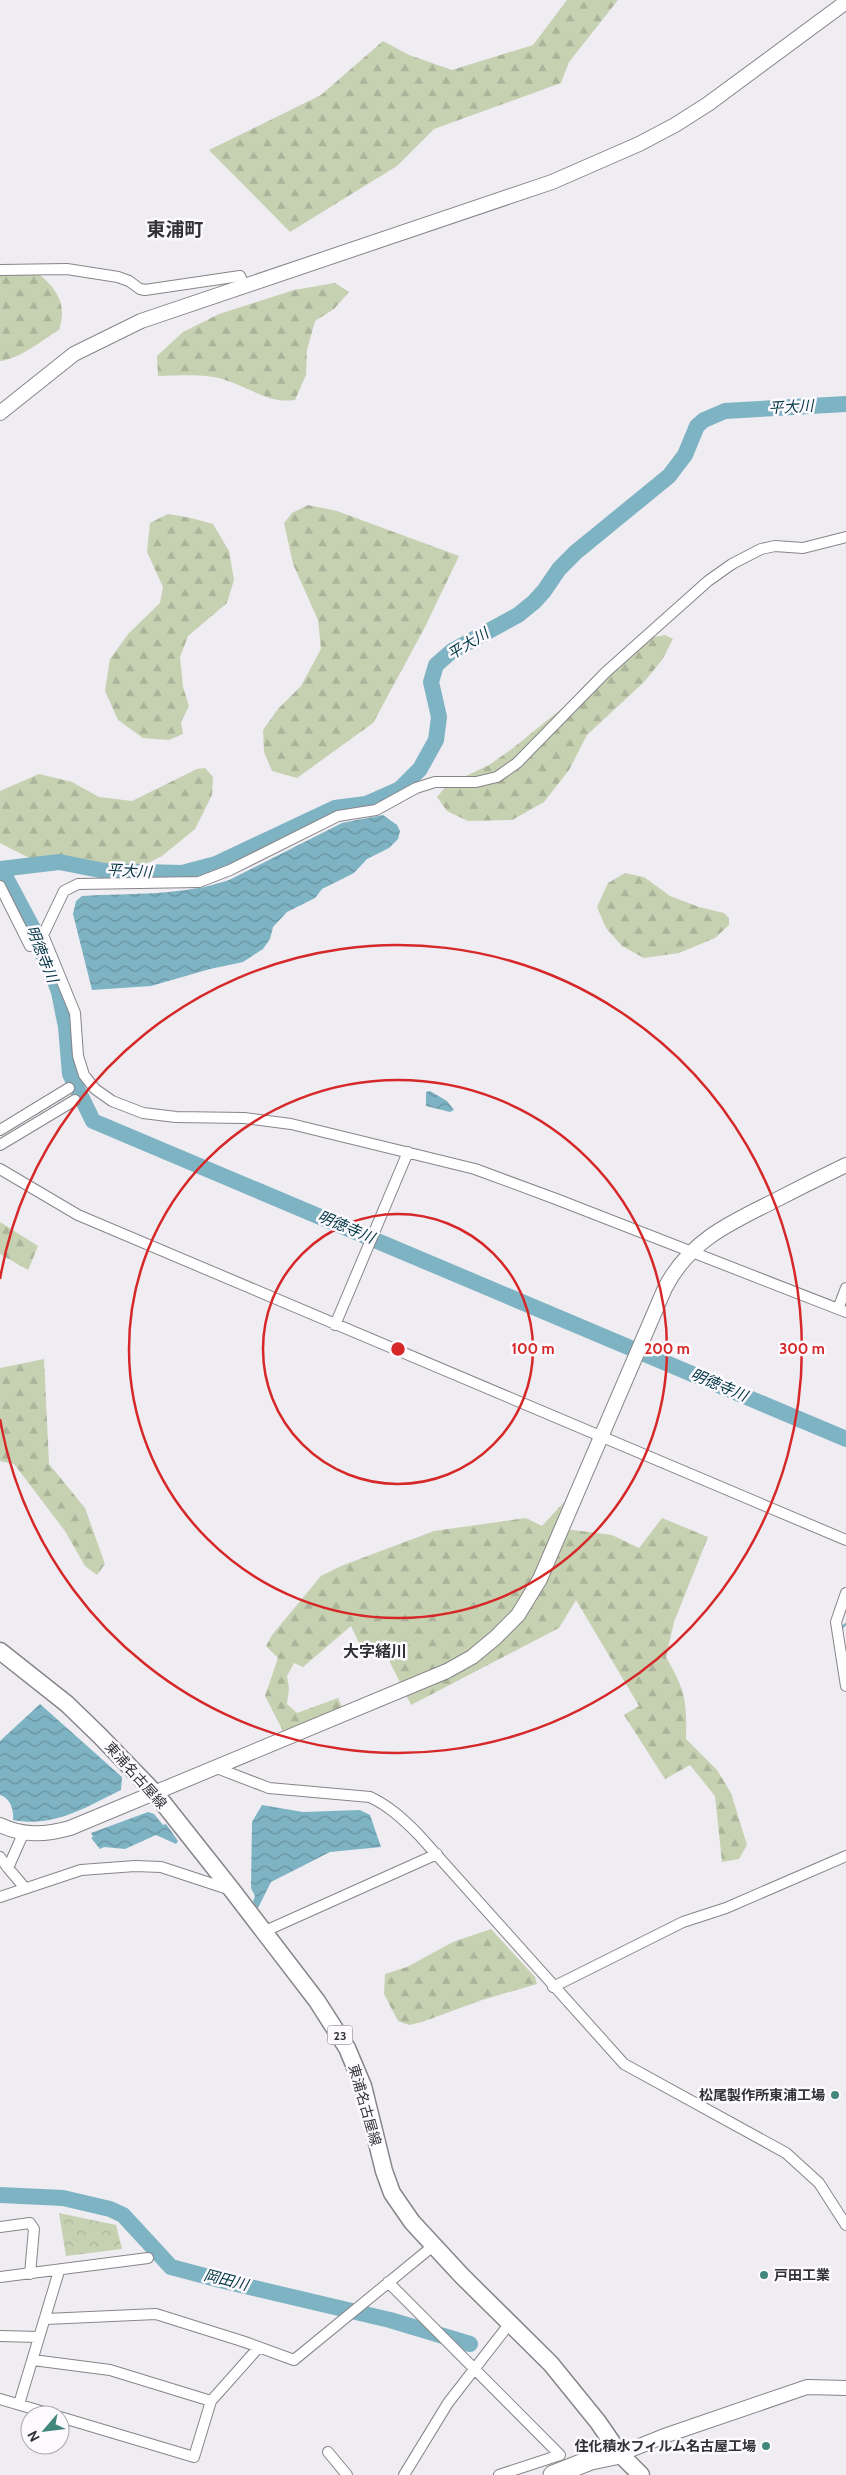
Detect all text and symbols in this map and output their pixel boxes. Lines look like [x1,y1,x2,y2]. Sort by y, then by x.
district label: 東浦町 [146,218,204,241]
water label: 平大川 [768,397,816,417]
water label: 平大川 [444,623,494,664]
water label: 平大川 [106,861,154,881]
water label: 明徳寺川 [22,923,62,987]
water label: 明徳寺川 [315,1207,379,1248]
centre of rings [389,1340,407,1358]
text: 100 m [511,1340,555,1358]
text: 200 m [644,1340,690,1358]
text: 300 m [779,1340,825,1358]
water label: 明徳寺川 [688,1365,752,1406]
district label: 大字緒川 [343,1642,407,1661]
street label: 東浦名古屋線 [101,1738,171,1812]
road number: 23 [328,2026,352,2044]
street label: 東浦名古屋線 [345,2062,385,2148]
place label: 松尾製作所東浦工場 [699,2086,825,2104]
marker: 松尾製作所東浦工場 [829,2089,841,2101]
water label: 岡田川 [202,2266,252,2295]
place label: 戸田工業 [774,2266,830,2284]
marker: 戸田工業 [758,2269,770,2281]
north arrow [20,2405,70,2455]
text: N [23,2428,44,2445]
place label: 住化積水フィルム名古屋工場 [575,2437,756,2455]
marker: 住化積水フィルム名古屋工場 [760,2440,772,2452]

